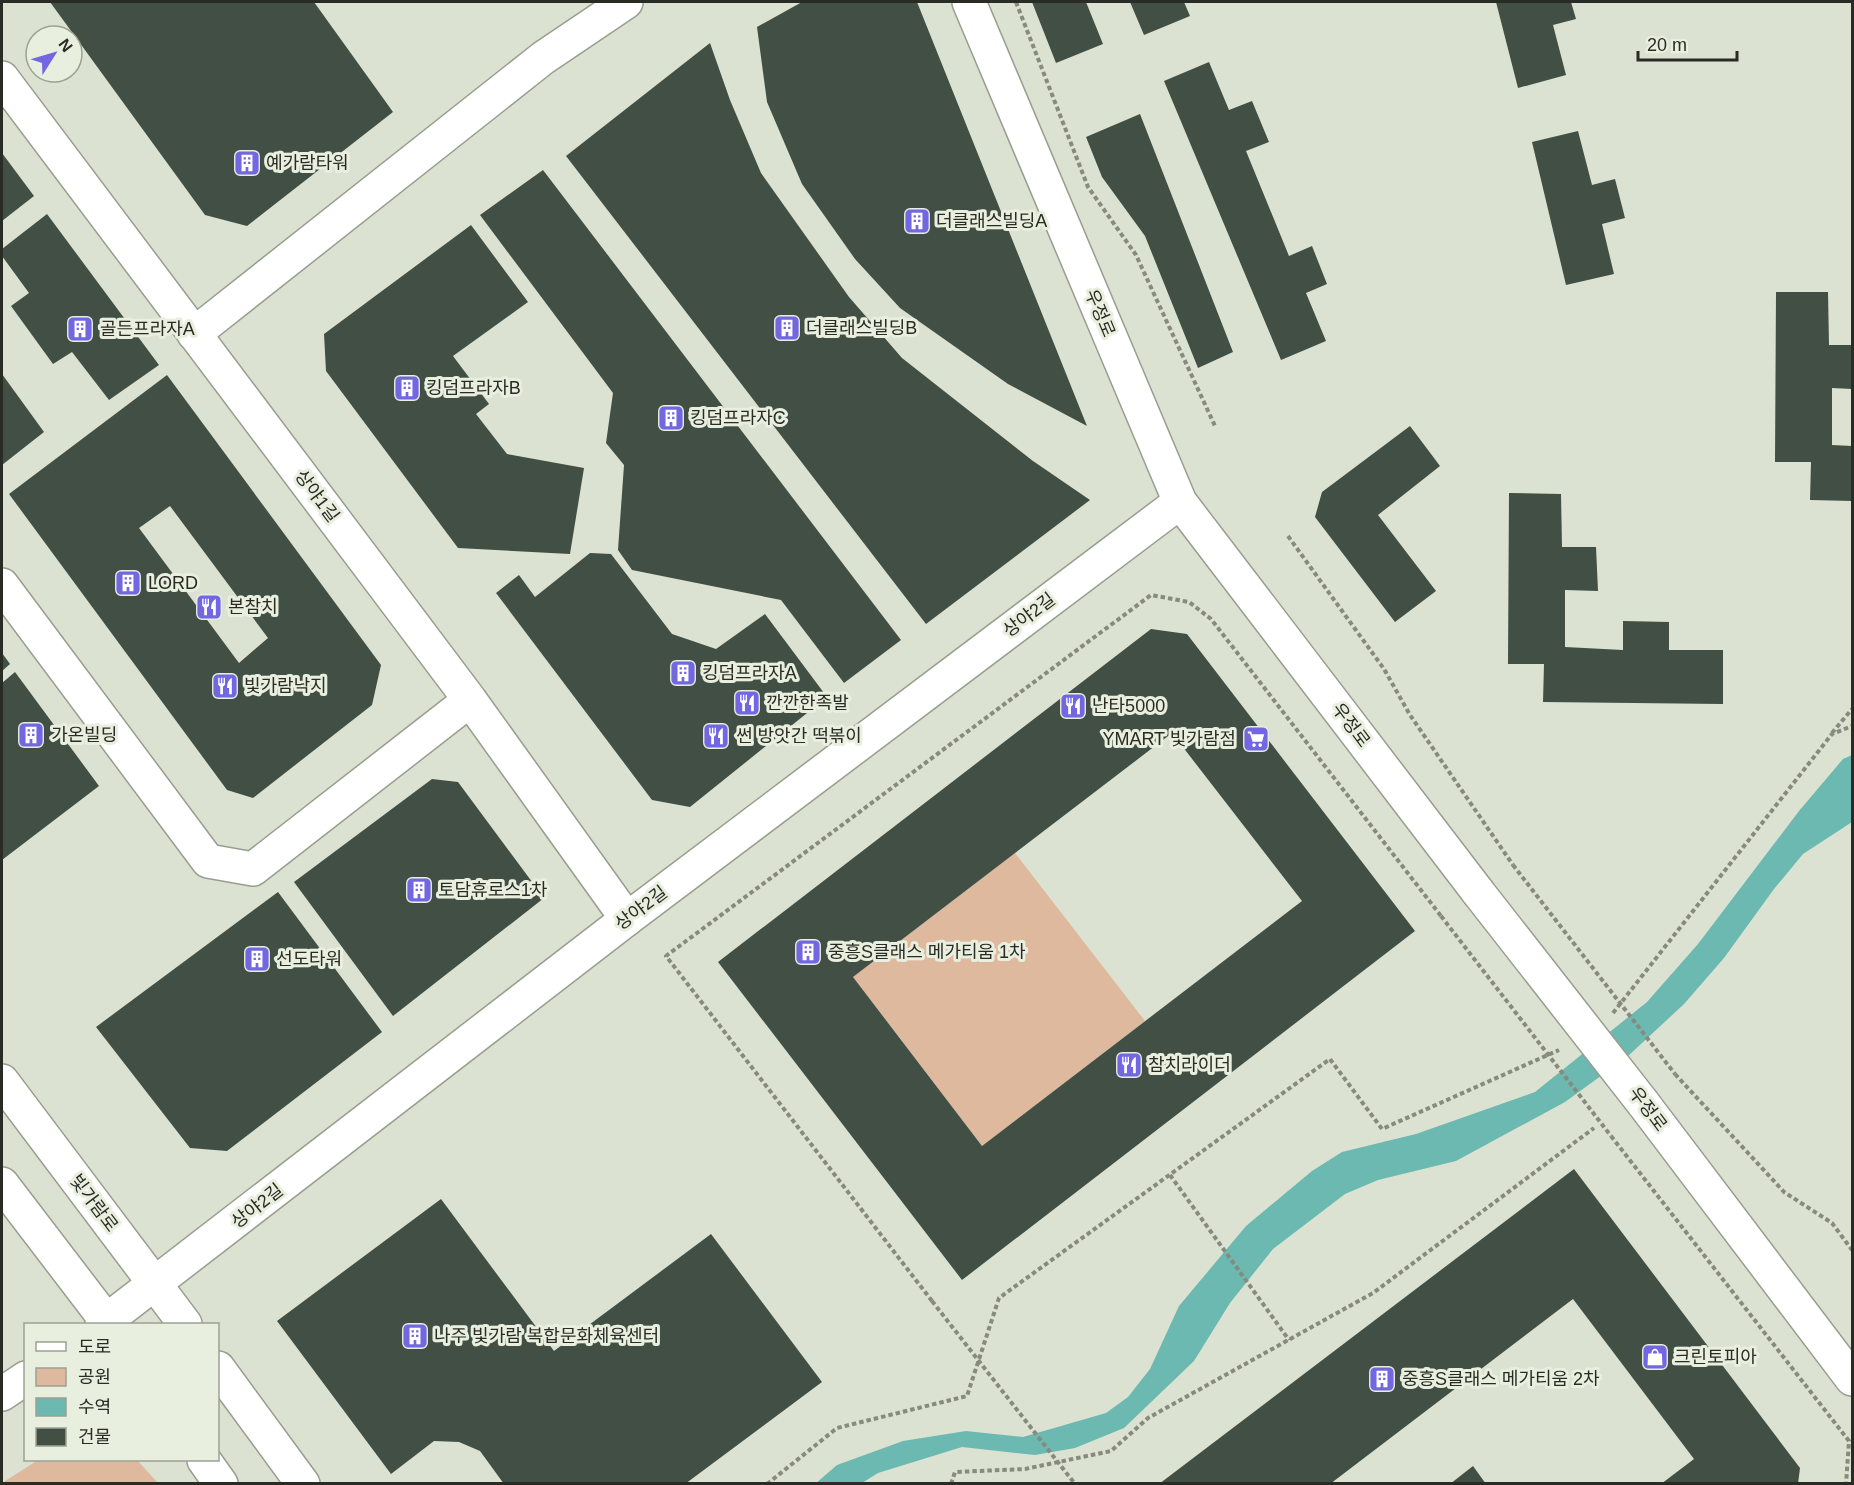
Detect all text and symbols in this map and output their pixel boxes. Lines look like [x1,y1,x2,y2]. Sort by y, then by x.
north arrow [24,24,84,84]
scale bar [1638,24,1737,62]
text: 20 m [1647,35,1687,55]
text: N [55,36,76,55]
building icon: 예가람타워 [232,148,262,178]
place label: 예가람타워 [266,153,349,173]
building icon: 더클래스빌딩A [902,206,932,236]
place label: 더클래스빌딩A [936,211,1047,231]
street label: 우정로 [1081,286,1119,340]
building icon: 더클래스빌딩B [772,313,802,343]
building icon: 골든프라자A [65,314,95,344]
place label: 더클래스빌딩B [806,318,917,338]
place label: 골든프라자A [100,319,195,339]
building icon: 킹덤프라자B [392,373,422,403]
place label: 킹덤프라자B [426,378,521,398]
building icon: 킹덤프라자C [656,403,686,433]
place label: 킹덤프라자C [690,408,786,428]
street label: 상야1길 [291,466,343,526]
building icon: LORD [113,568,143,598]
place label: LORD [148,573,198,593]
street label: 상야2길 [999,589,1059,641]
restaurant icon: 본참치 [194,592,224,622]
place label: 본참치 [228,597,278,617]
building icon: 킹덤프라자A [668,658,698,688]
place label: 킹덤프라자A [702,663,797,683]
restaurant icon: 빛가람낙지 [210,671,240,701]
place label: 빛가람낙지 [244,676,327,696]
restaurant icon: 깐깐한족발 [732,688,762,718]
restaurant icon: 난타5000 [1058,691,1088,721]
place label: 깐깐한족발 [766,693,849,713]
place label: 난타5000 [1092,696,1165,716]
street label: 우정로 [1328,699,1374,751]
building icon: 가온빌딩 [16,720,46,750]
restaurant icon: 썬 방앗간 떡볶이 [701,721,731,751]
supermarket icon: YMART 빛가람점 [1241,724,1271,754]
place label: 가온빌딩 [51,725,117,745]
place label: 썬 방앗간 떡볶이 [736,726,862,746]
place label: YMART 빛가람점 [1102,729,1236,749]
building icon: 토담휴로스1차 [404,875,434,905]
place label: 토담휴로스1차 [438,880,548,900]
street label: 상야2길 [611,882,671,934]
building icon: 중흥S클래스 메가티움 1차 [793,937,823,967]
place label: 중흥S클래스 메가티움 1차 [828,942,1026,962]
building icon: 선도타워 [242,944,272,974]
place label: 선도타워 [276,949,342,969]
restaurant icon: 참치라이더 [1114,1050,1144,1080]
place label: 참치라이더 [1148,1055,1231,1075]
street label: 우정로 [1625,1083,1671,1135]
street label: 빛가람로 [66,1171,122,1235]
street label: 상야2길 [227,1180,287,1232]
building icon: 나주 빛가람 복합문화체육센터 [400,1321,430,1351]
legend [24,1323,219,1461]
place label: 나주 빛가람 복합문화체육센터 [434,1326,659,1346]
text: 도로 [78,1337,111,1357]
shop icon: 크린토피아 [1640,1342,1670,1372]
place label: 크린토피아 [1674,1347,1757,1367]
building icon: 중흥S클래스 메가티움 2차 [1367,1364,1397,1394]
text: 공원 [78,1367,111,1387]
place label: 중흥S클래스 메가티움 2차 [1402,1369,1600,1389]
text: 수역 [78,1397,111,1417]
text: 건물 [78,1427,111,1447]

